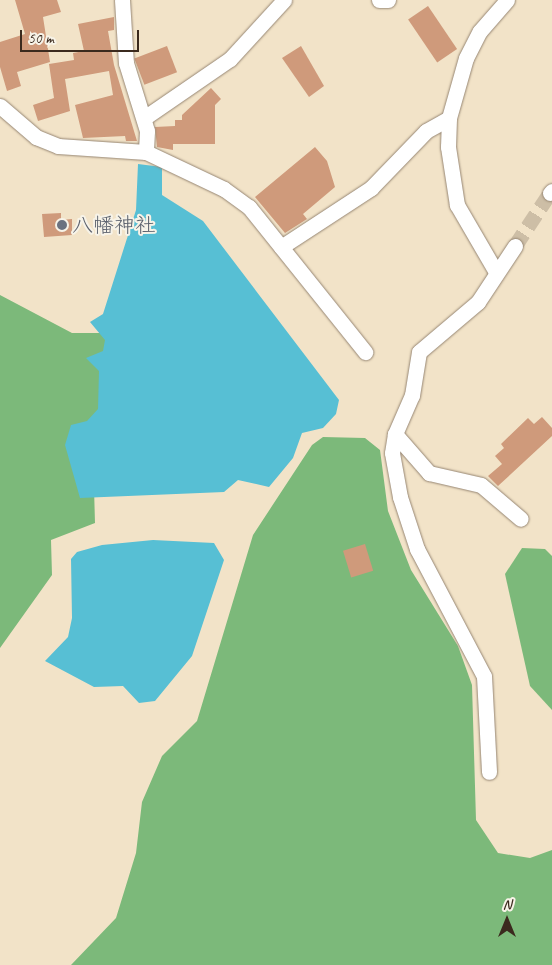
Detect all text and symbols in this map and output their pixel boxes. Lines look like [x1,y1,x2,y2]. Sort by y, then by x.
scale bar [22,20,141,52]
text: 50 m [28,29,54,48]
place label: 八幡神社 [72,212,156,238]
marker: 八幡神社 [56,219,68,231]
north arrow [482,895,532,945]
text: N [503,896,511,913]

